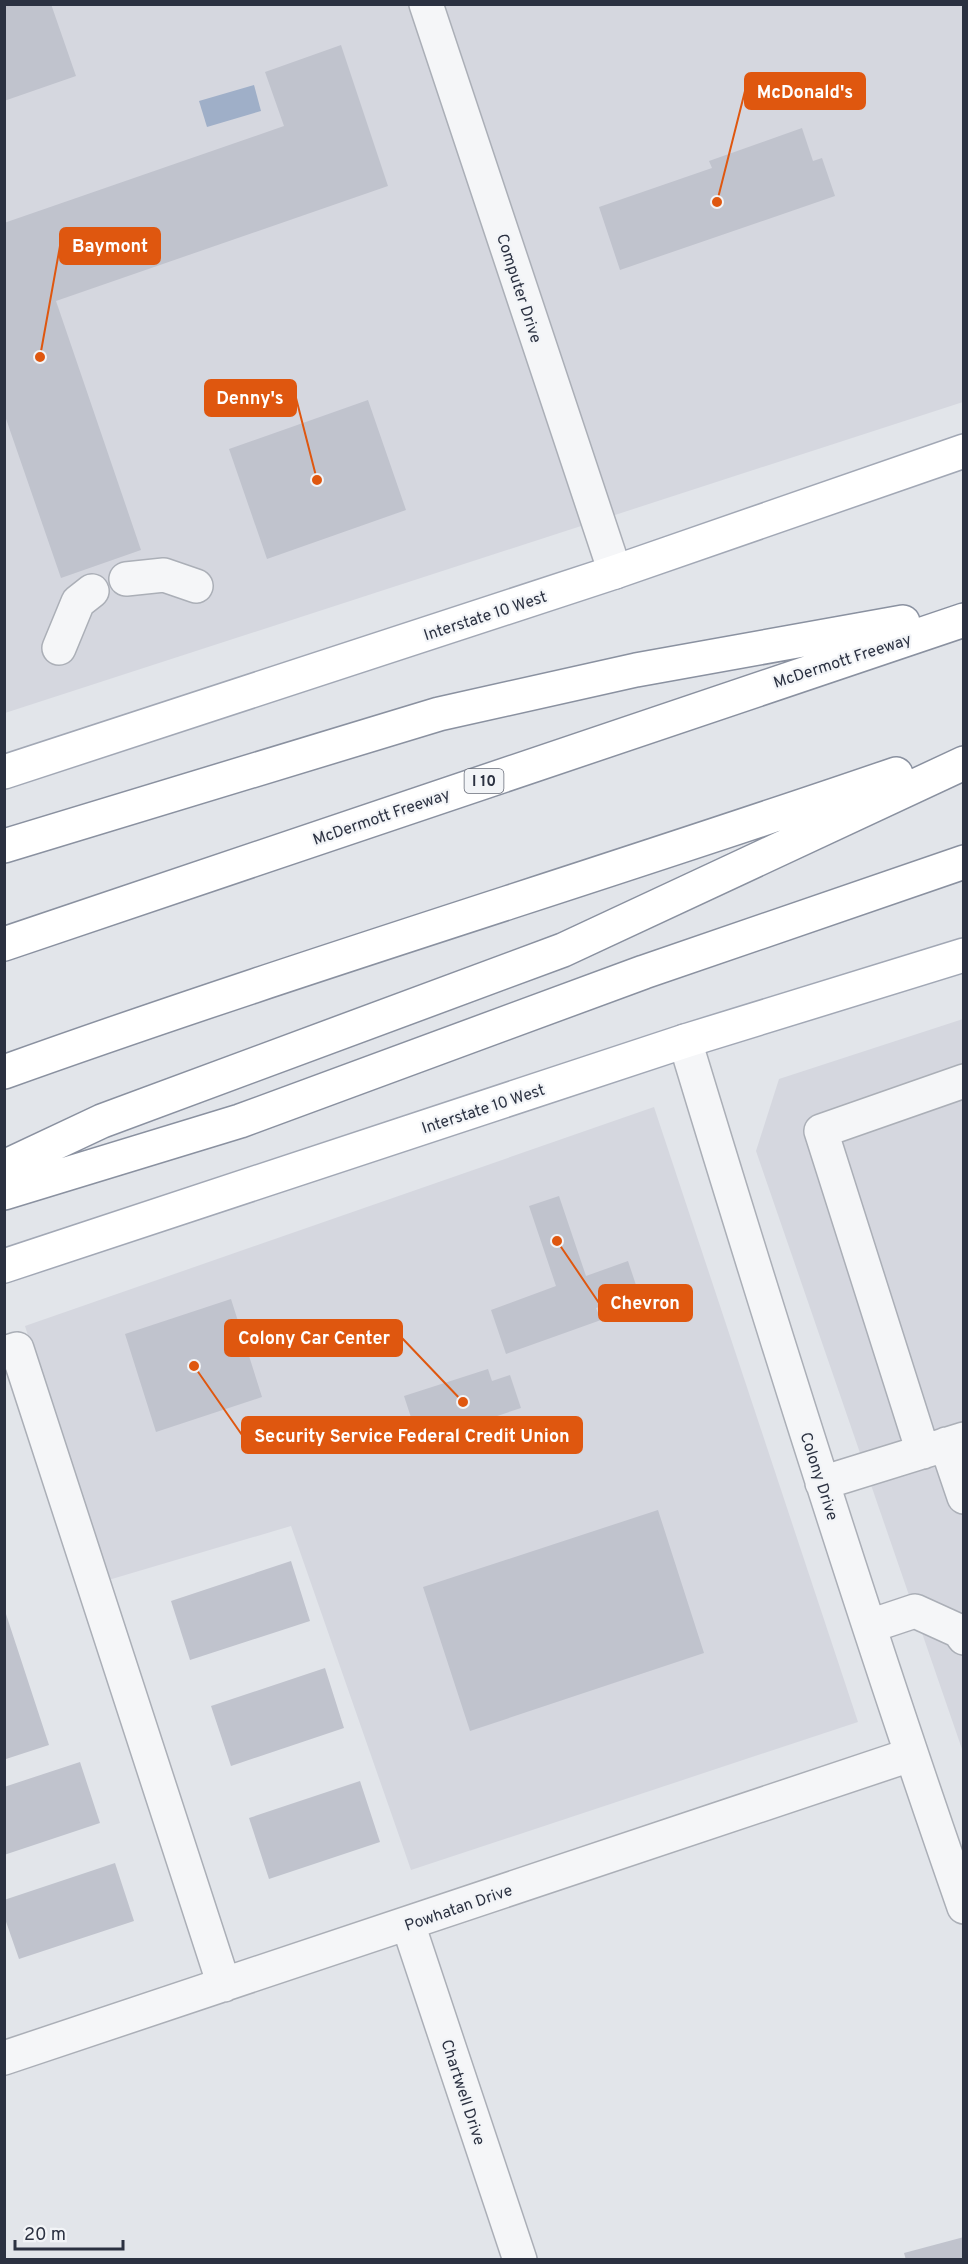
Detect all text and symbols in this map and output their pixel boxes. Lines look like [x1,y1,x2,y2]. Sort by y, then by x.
callout: McDonald's [745,73,865,109]
text: McDonald's [757,82,853,105]
callout: Baymont [60,228,160,264]
street label: Computer Drive [491,231,545,346]
text: Baymont [72,236,148,259]
callout: Denny's [205,380,296,416]
text: Denny's [216,388,284,411]
street label: Interstate 10 West [422,588,550,646]
street label: McDermott Freeway [771,630,914,694]
road number: I 10 [464,769,504,793]
street label: McDermott Freeway [310,785,453,851]
street label: Interstate 10 West [420,1081,548,1139]
callout: Chevron [599,1285,692,1321]
text: Chevron [610,1293,680,1316]
callout: Colony Car Center [225,1320,402,1356]
text: Colony Car Center [238,1328,391,1351]
callout: Security Service Federal Credit Union [242,1417,582,1453]
text: Security Service Federal Credit Union [254,1426,570,1449]
street label: Colony Drive [794,1430,842,1523]
street label: Powhatan Drive [402,1881,515,1937]
street label: Chartwell Drive [436,2037,489,2148]
scale bar [15,2213,123,2251]
text: 20 m [24,2224,66,2247]

